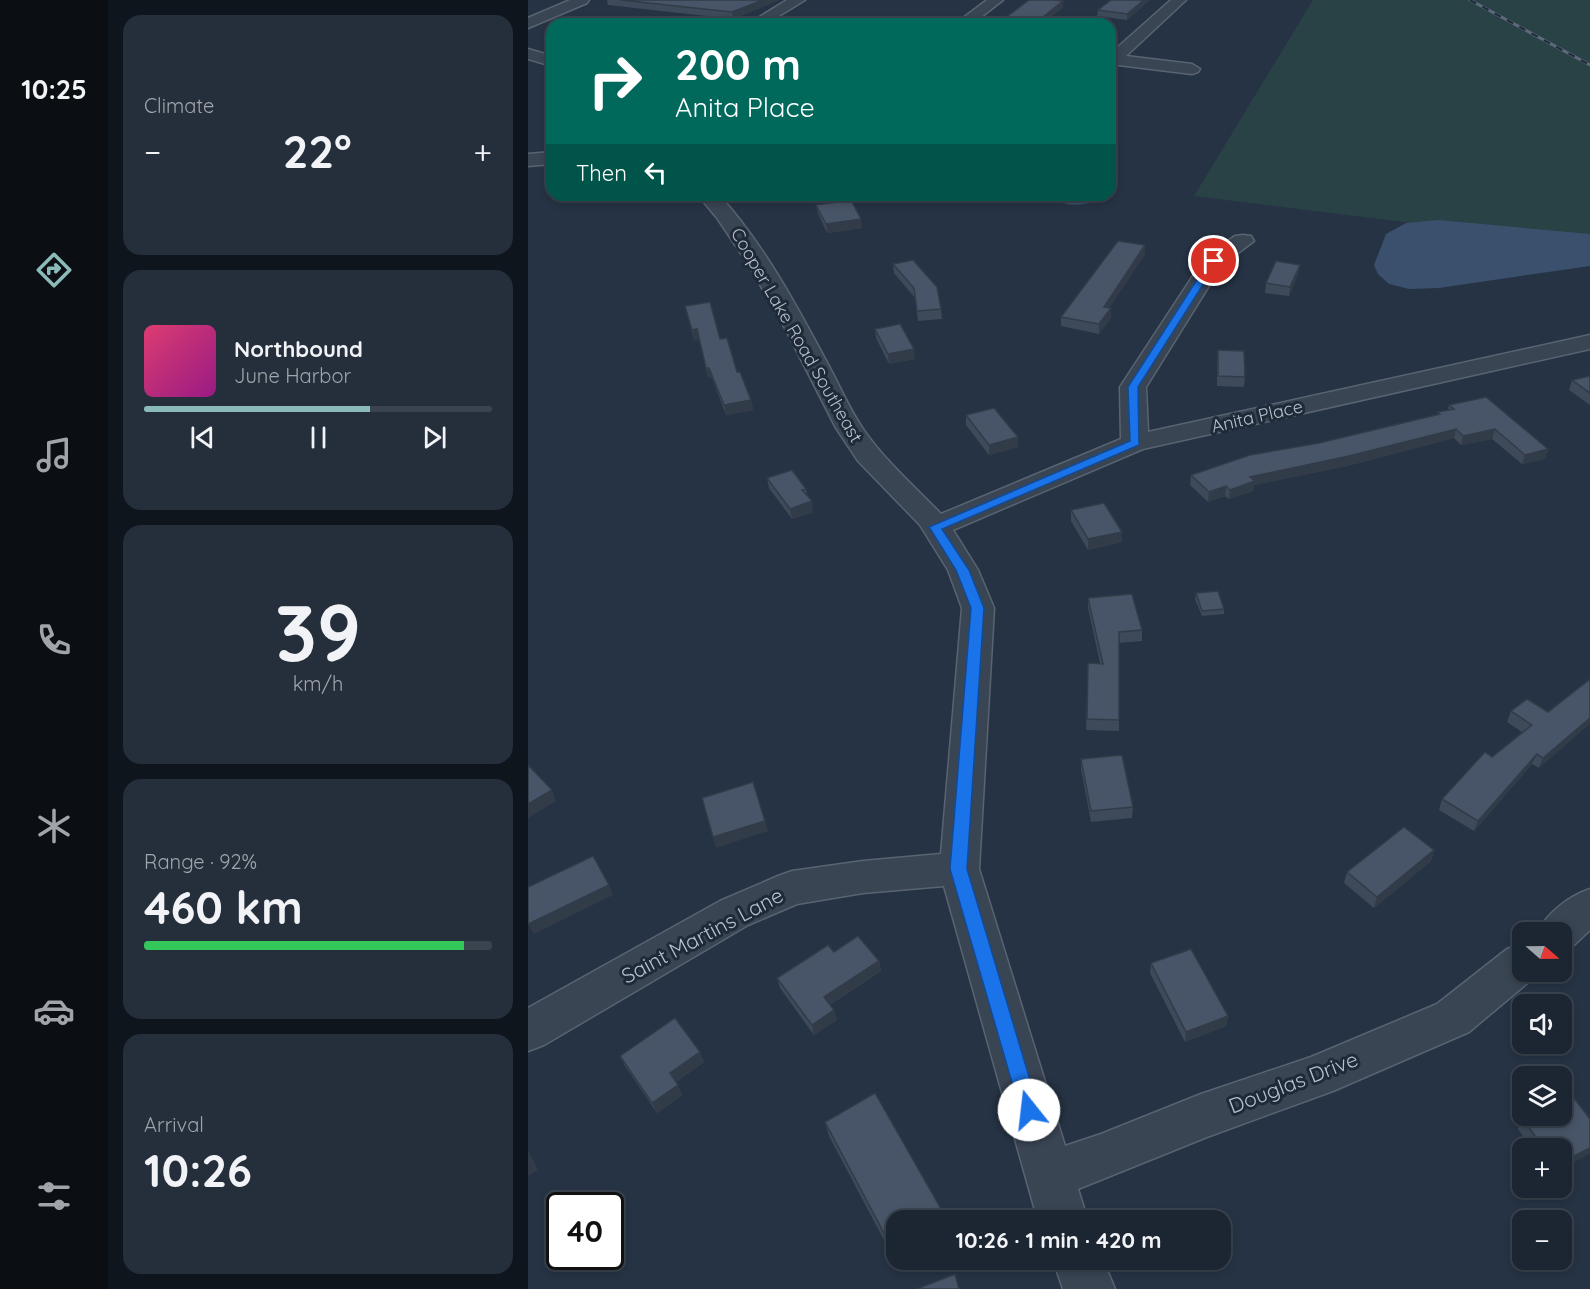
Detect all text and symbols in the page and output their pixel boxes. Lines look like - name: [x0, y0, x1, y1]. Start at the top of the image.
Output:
- text: 200 m: [675, 38, 801, 91]
- icon: right: [576, 42, 654, 120]
- text: 10:25: [21, 72, 87, 106]
- text: Anita Place: [675, 90, 815, 124]
- text: Climate: [144, 93, 214, 118]
- text: 22°: [283, 123, 352, 179]
- text: −: [144, 131, 161, 172]
- text: +: [473, 131, 492, 172]
- icon: left: [639, 156, 672, 189]
- text: Then: [576, 159, 627, 187]
- street label: Cooper Lake Road Southeast: [726, 224, 868, 446]
- pin: [1188, 235, 1239, 286]
- icon: arrive: [1197, 244, 1230, 277]
- icon: directions: [33, 249, 75, 291]
- text: Northbound: [234, 335, 363, 363]
- text: June Harbor: [234, 363, 351, 388]
- street label: Anita Place: [1209, 394, 1305, 438]
- icon: previous: [186, 421, 219, 454]
- icon: pause: [302, 421, 335, 454]
- icon: next: [418, 421, 451, 454]
- icon: music: [33, 434, 75, 476]
- text: 39: [275, 583, 361, 681]
- icon: phone: [33, 619, 75, 661]
- text: km/h: [293, 671, 343, 696]
- icon: climate: [33, 805, 75, 847]
- text: Range · 92%: [144, 849, 257, 874]
- text: 460 km: [144, 879, 303, 935]
- street label: Saint Martins Lane: [617, 881, 787, 989]
- north arrow: [1512, 922, 1572, 982]
- map controls: [1512, 922, 1572, 1270]
- icon: car: [33, 990, 75, 1032]
- button: sound: [1512, 994, 1572, 1054]
- street label: Douglas Drive: [1225, 1045, 1361, 1119]
- button: layers: [1512, 1066, 1572, 1126]
- position arrow: [997, 1078, 1061, 1142]
- text: Arrival: [144, 1112, 204, 1137]
- button: +: [1512, 1138, 1572, 1198]
- text: 10:26: [144, 1142, 252, 1198]
- icon: filters: [33, 1175, 75, 1217]
- speed limit sign: 40: [546, 1192, 624, 1270]
- button: −: [1512, 1210, 1572, 1270]
- text: 10:26 · 1 min · 420 m: [956, 1226, 1161, 1254]

